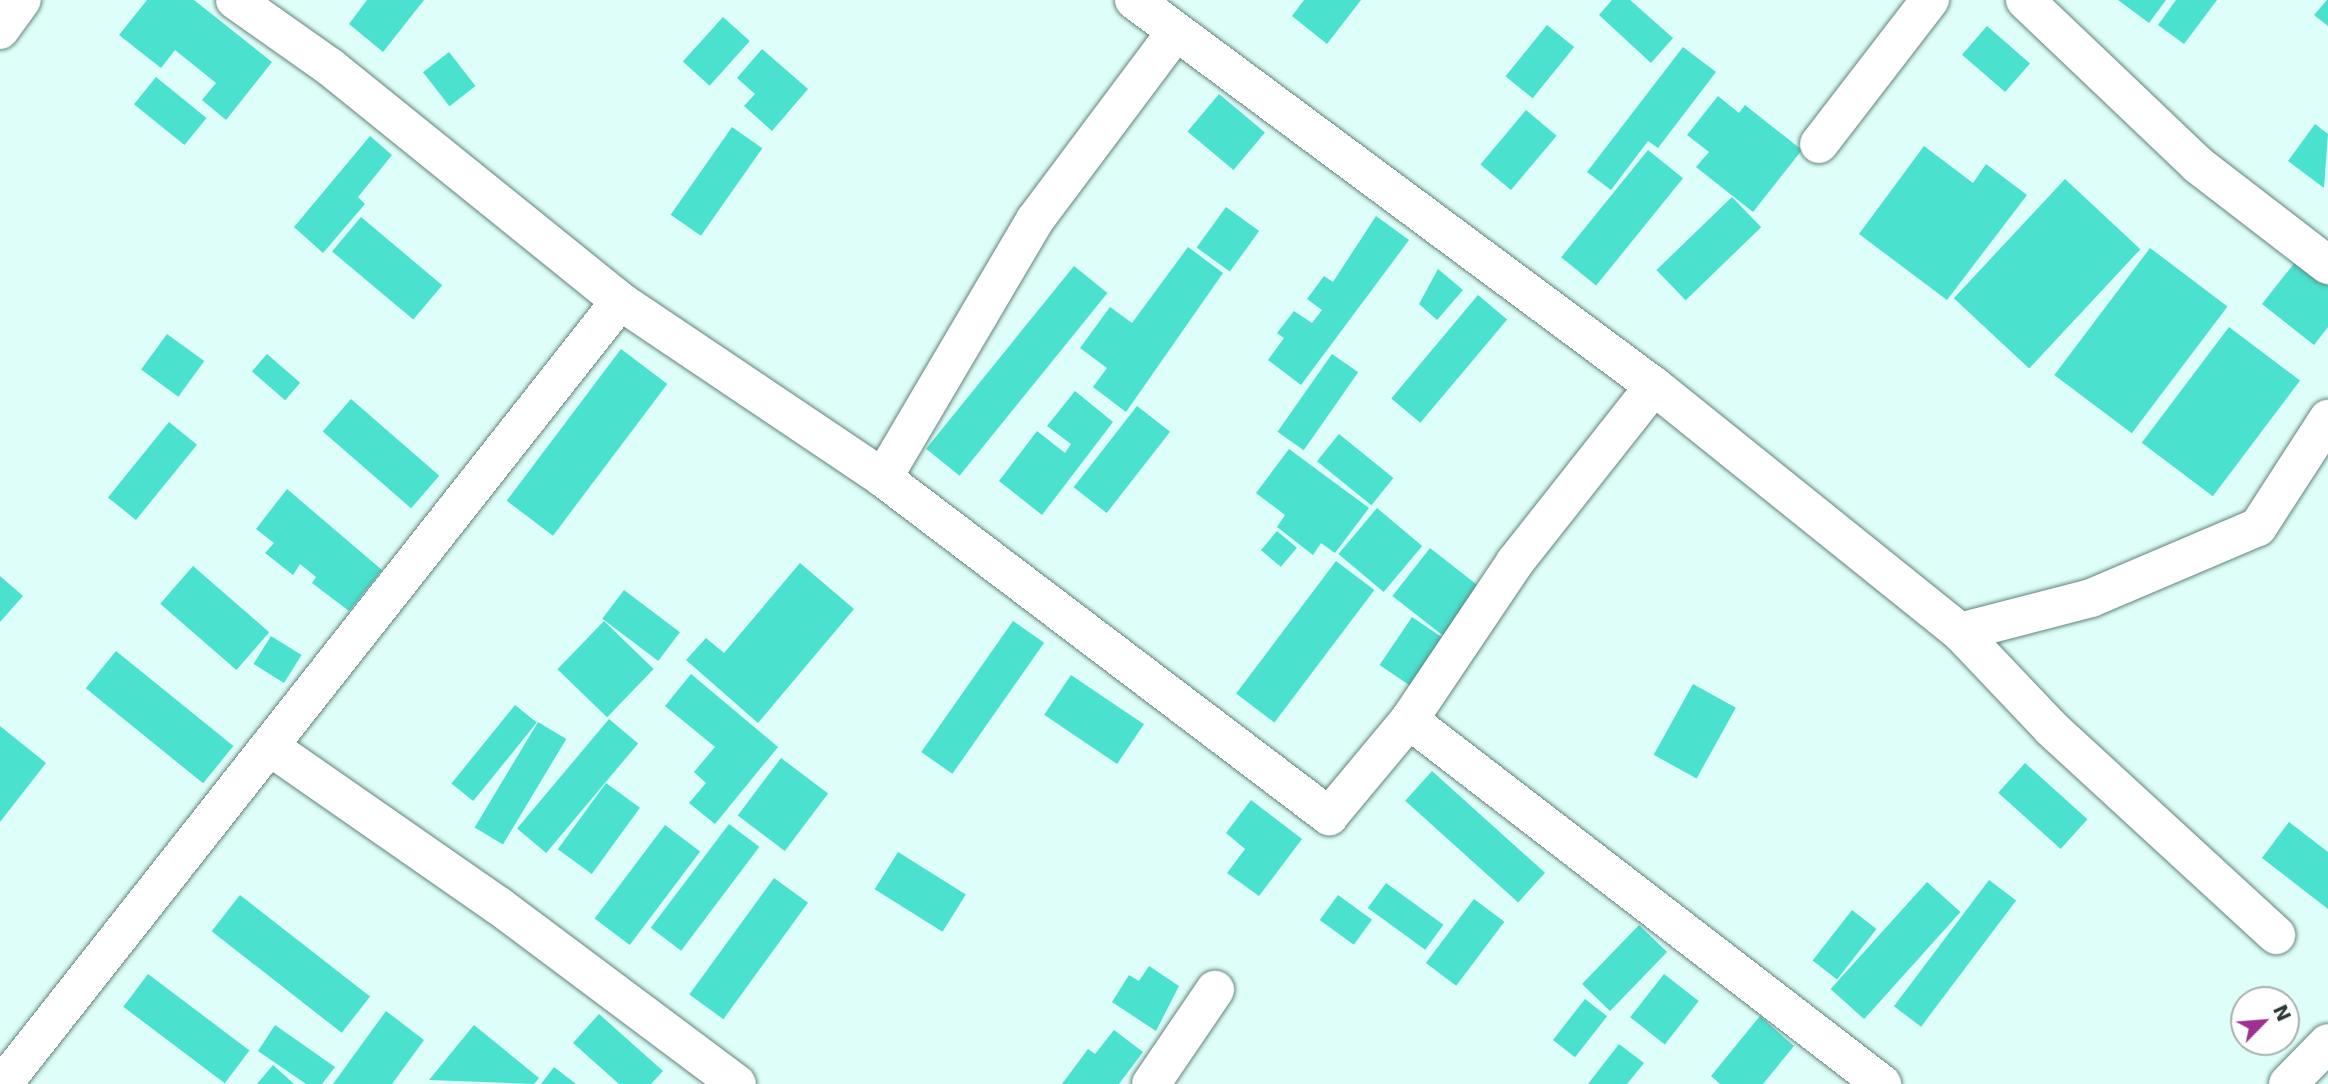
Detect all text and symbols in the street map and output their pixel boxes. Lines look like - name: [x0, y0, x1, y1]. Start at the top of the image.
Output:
- north arrow: [2230, 986, 2300, 1056]
- text: N: [2269, 1001, 2296, 1025]

